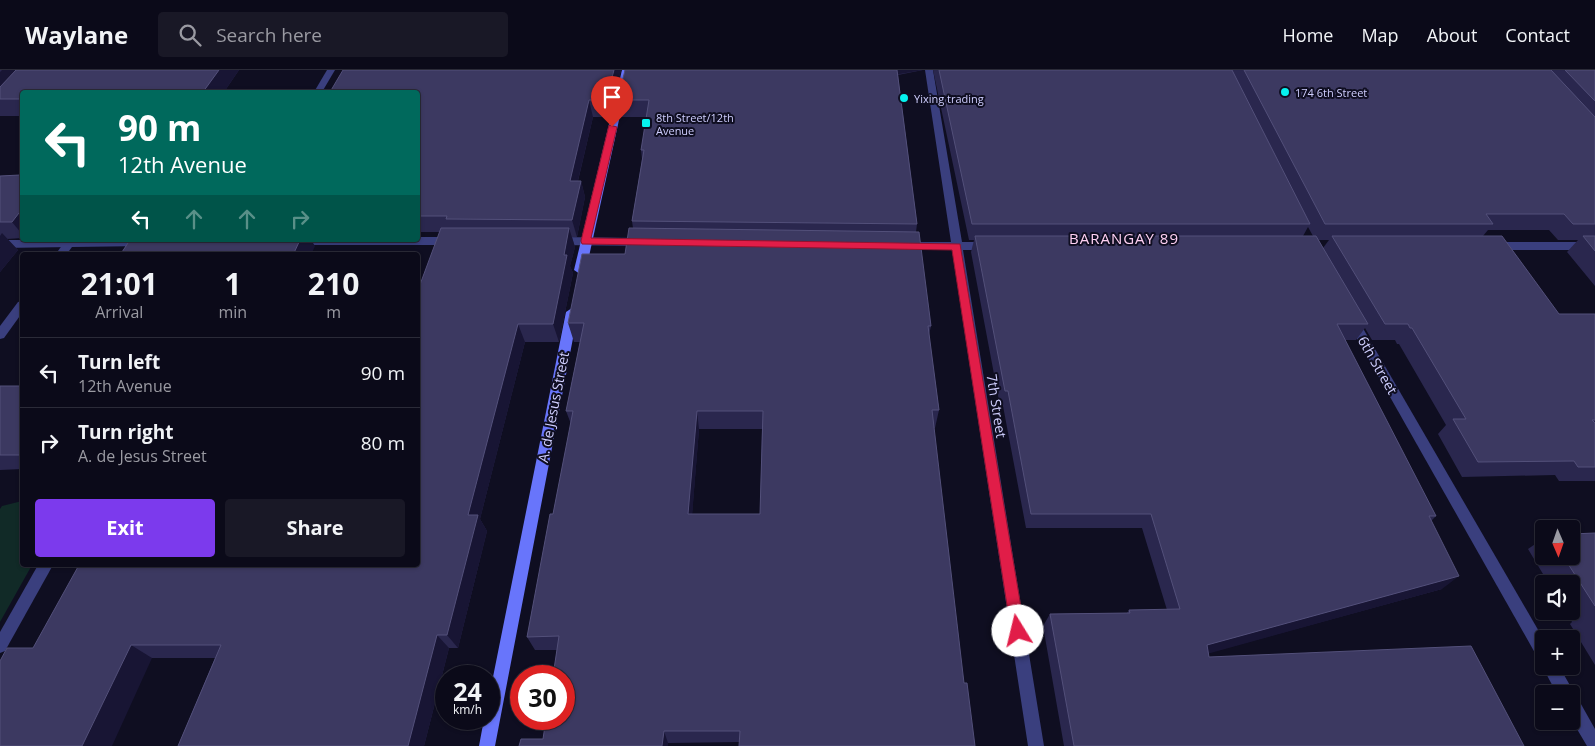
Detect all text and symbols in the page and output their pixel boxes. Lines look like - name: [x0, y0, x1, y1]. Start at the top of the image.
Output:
- search box: [158, 12, 508, 57]
- text: Waylane: [25, 18, 128, 51]
- icon: search: [176, 21, 204, 49]
- text: Search here: [216, 22, 322, 48]
- text: Home: [1283, 23, 1333, 47]
- text: Map: [1361, 23, 1399, 47]
- text: About: [1427, 23, 1477, 47]
- text: Contact: [1505, 23, 1570, 47]
- pin: [591, 76, 633, 127]
- icon: arrive: [598, 83, 626, 111]
- place label: 174 6th Street: [1295, 85, 1367, 100]
- marker: 174 6th Street: [1279, 86, 1291, 98]
- place label: Yixing trading: [914, 91, 984, 106]
- marker: Yixing trading: [898, 92, 910, 104]
- text: 90 m: [118, 104, 201, 151]
- icon: left: [35, 110, 100, 175]
- place label: 8th Street/12th Avenue: [656, 110, 734, 138]
- marker: 8th Street/12th Avenue: [640, 117, 652, 129]
- text: 12th Avenue: [118, 149, 247, 179]
- icon: left: [127, 205, 155, 233]
- icon: ahead: [180, 205, 208, 233]
- icon: ahead: [233, 205, 261, 233]
- icon: right: [286, 205, 314, 233]
- district label: BARANGAY 89: [1069, 228, 1179, 248]
- text: 21:01: [81, 263, 158, 304]
- text: 1: [224, 263, 241, 304]
- text: 210: [308, 263, 359, 304]
- text: Arrival: [95, 301, 143, 323]
- text: min: [219, 301, 247, 323]
- text: m: [326, 301, 341, 323]
- street label: 6th Street: [1354, 332, 1402, 398]
- text: Turn left: [78, 349, 160, 375]
- street label: A. de Jesus Street: [533, 350, 573, 464]
- icon: left: [35, 359, 63, 387]
- text: 90 m: [361, 360, 405, 386]
- street label: 7th Street: [983, 373, 1011, 439]
- text: 12th Avenue: [78, 375, 172, 397]
- text: Turn right: [78, 419, 173, 445]
- icon: right: [35, 429, 63, 457]
- text: 80 m: [361, 430, 405, 456]
- text: A. de Jesus Street: [78, 445, 207, 467]
- button: Exit: [35, 499, 215, 557]
- button: Share: [225, 499, 405, 557]
- north arrow: [1535, 520, 1580, 565]
- map controls: [1535, 520, 1580, 730]
- button: sound: [1535, 575, 1580, 620]
- position arrow: [991, 604, 1043, 656]
- button: +: [1535, 630, 1580, 675]
- speed limit sign: 30: [510, 665, 575, 730]
- text: 24: [453, 674, 482, 708]
- button: −: [1535, 685, 1580, 730]
- text: km/h: [453, 701, 482, 718]

